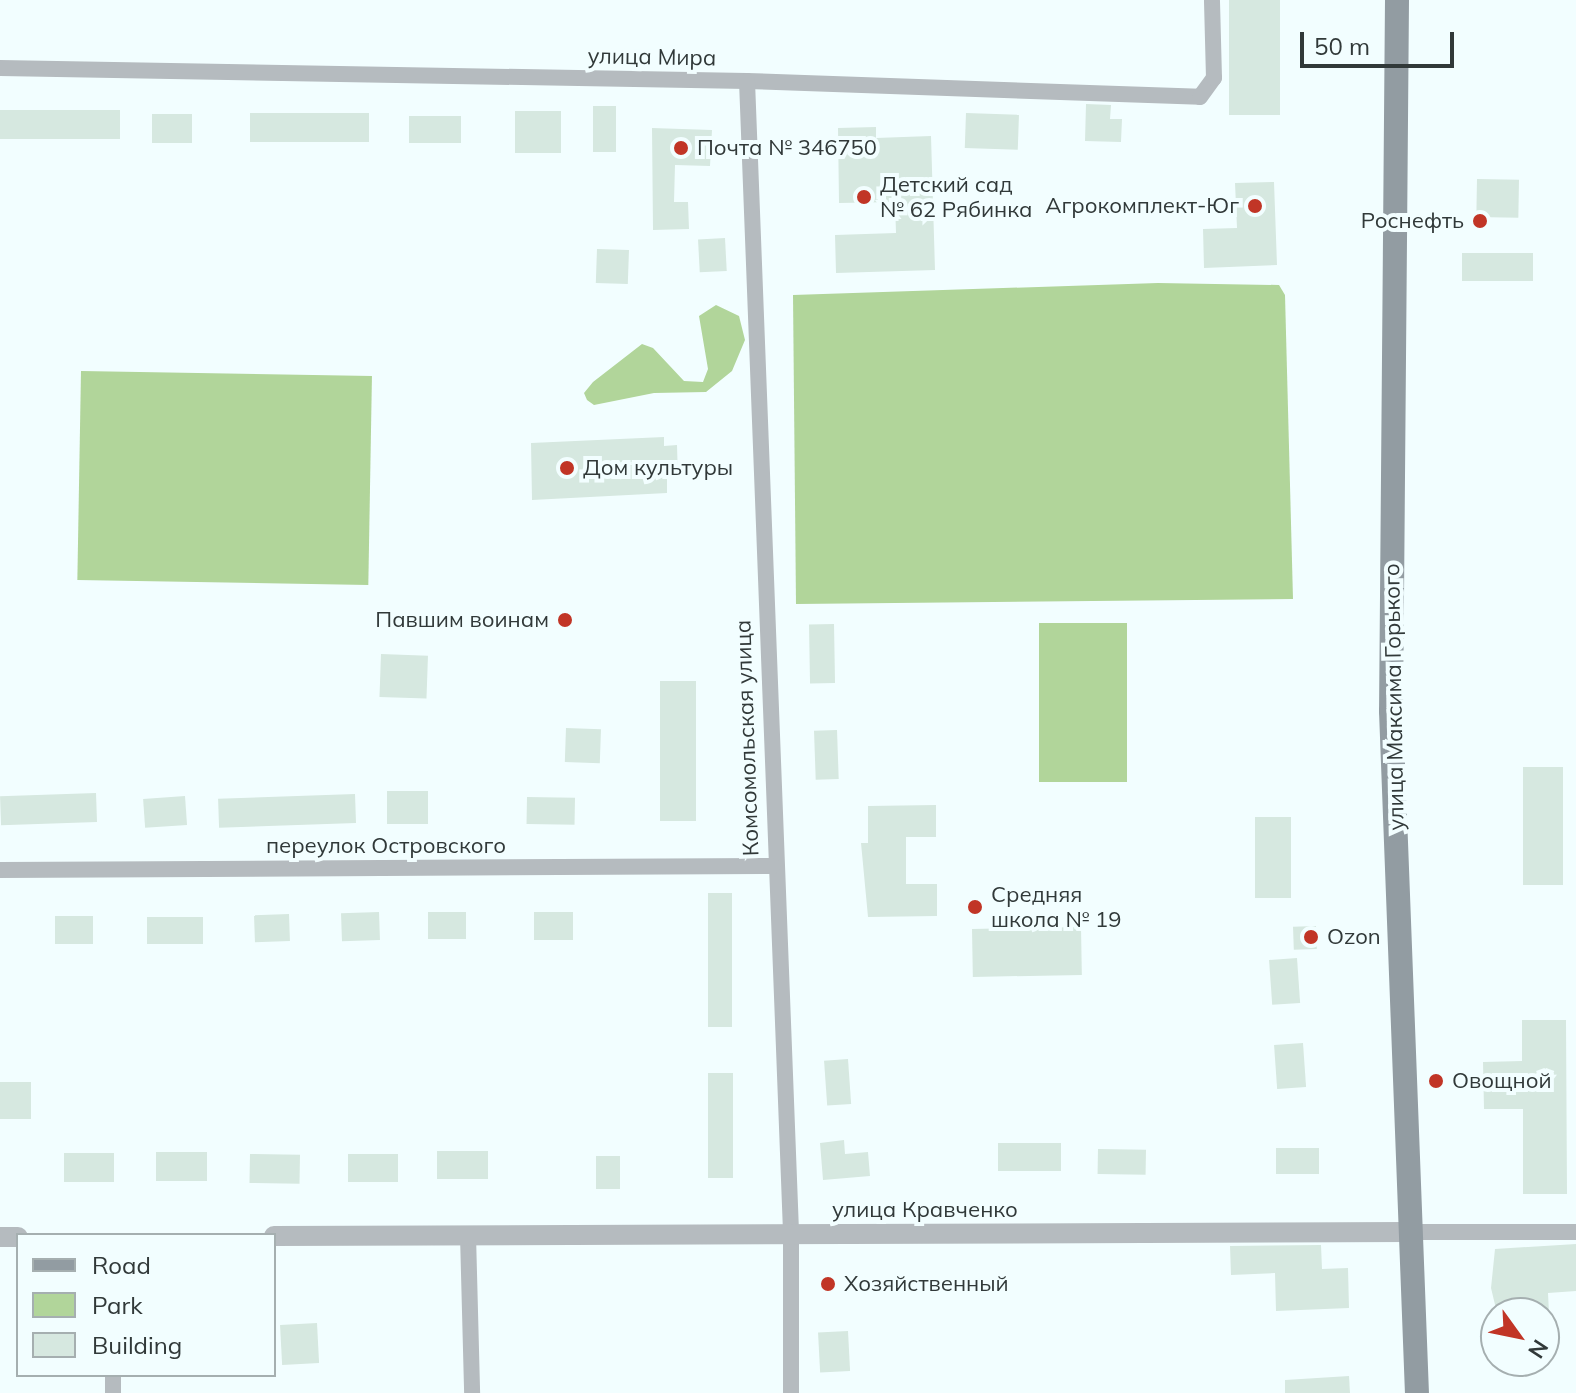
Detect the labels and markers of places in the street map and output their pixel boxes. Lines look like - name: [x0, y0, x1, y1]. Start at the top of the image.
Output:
- place label: Почта № 346750: [697, 135, 877, 161]
- marker: Почта № 346750: [672, 139, 690, 157]
- place label: Детский сад № 62 Рябинка: [880, 171, 1032, 222]
- marker: Детский сад № 62 Рябинка: [855, 188, 873, 206]
- place label: Агрокомплект-Юг: [1045, 193, 1239, 219]
- marker: Агрокомплект-Юг: [1246, 197, 1264, 215]
- place label: Роснефть: [1361, 208, 1464, 234]
- marker: Роснефть: [1471, 212, 1489, 230]
- place label: Дом культуры: [583, 455, 733, 481]
- marker: Дом культуры: [558, 459, 576, 477]
- place label: Павшим воинам: [375, 607, 549, 633]
- marker: Павшим воинам: [556, 611, 574, 629]
- place label: Средняя школа № 19: [991, 881, 1121, 932]
- marker: Средняя школа № 19: [966, 898, 984, 916]
- place label: Ozon: [1327, 924, 1381, 950]
- marker: Ozon: [1302, 928, 1320, 946]
- place label: Овощной: [1452, 1068, 1552, 1094]
- marker: Овощной: [1427, 1072, 1445, 1090]
- place label: Хозяйственный: [844, 1271, 1009, 1297]
- marker: Хозяйственный: [819, 1275, 837, 1293]

